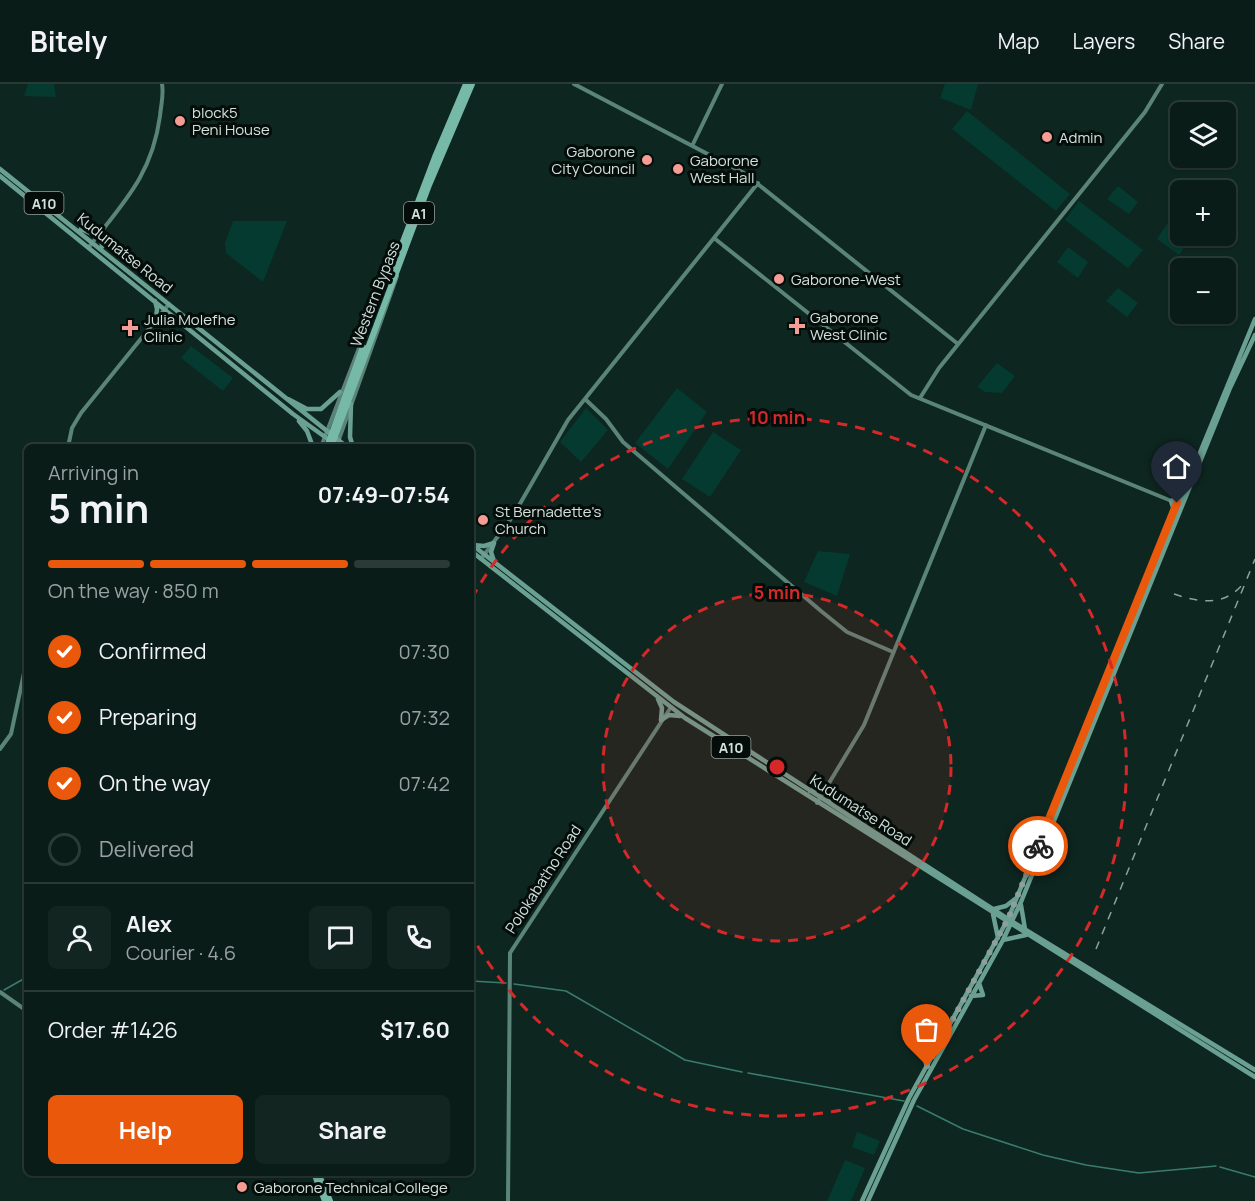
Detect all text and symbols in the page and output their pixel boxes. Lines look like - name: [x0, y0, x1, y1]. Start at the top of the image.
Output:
- text: Bitely: [30, 22, 107, 60]
- text: Map: [998, 27, 1039, 55]
- text: Layers: [1072, 27, 1135, 55]
- text: Share: [1168, 27, 1225, 55]
- place label: block5 Peni House: [192, 102, 270, 140]
- map controls: [1170, 102, 1236, 324]
- button: layers: [1170, 102, 1236, 168]
- marker: block5 Peni House: [173, 114, 187, 128]
- place label: Admin: [1059, 127, 1103, 148]
- marker: Admin: [1040, 130, 1054, 144]
- place label: Gaborone City Council: [552, 141, 635, 179]
- place label: Gaborone West Hall: [690, 150, 759, 188]
- marker: Gaborone City Council: [640, 153, 654, 167]
- marker: Gaborone West Hall: [671, 162, 685, 176]
- button: +: [1170, 180, 1236, 246]
- road number: A10: [24, 192, 63, 214]
- road number: A1: [404, 202, 434, 224]
- street label: Kudumatse Road: [73, 208, 177, 298]
- street label: Western Bypass: [345, 238, 405, 350]
- button: −: [1170, 258, 1236, 324]
- place label: Gaborone-West: [791, 269, 901, 290]
- marker: Gaborone-West: [772, 272, 786, 286]
- place label: Gaborone West Clinic: [810, 307, 887, 345]
- place label: Julia Molefhe Clinic: [144, 309, 236, 347]
- marker: Gaborone West Clinic: [788, 317, 806, 335]
- marker: Julia Molefhe Clinic: [121, 319, 139, 337]
- text: 10 min: [749, 405, 805, 429]
- pin: [1151, 441, 1202, 503]
- icon: home: [1160, 450, 1193, 483]
- text: Arriving in: [48, 459, 139, 486]
- text: 07:49–07:54: [318, 480, 450, 510]
- text: 5 min: [48, 481, 149, 535]
- place label: St Bernadette's Church: [495, 501, 601, 539]
- marker: St Bernadette's Church: [476, 513, 490, 527]
- text: On the way · 850 m: [48, 577, 219, 604]
- text: 5 min: [754, 580, 800, 604]
- icon: check: [48, 635, 81, 668]
- text: Confirmed: [99, 636, 207, 666]
- text: 07:30: [399, 638, 450, 665]
- icon: check: [48, 701, 81, 734]
- text: Preparing: [99, 702, 197, 732]
- text: 07:32: [399, 704, 450, 731]
- road number: A10: [712, 736, 750, 758]
- centre of rings: [767, 757, 787, 777]
- icon: check: [48, 767, 81, 800]
- text: On the way: [99, 768, 211, 798]
- street label: Kudumatse Road: [806, 769, 916, 851]
- text: 07:42: [399, 770, 450, 797]
- courier: [1008, 816, 1068, 876]
- street label: Polokabatho Road: [500, 821, 586, 937]
- icon: bike: [1022, 830, 1055, 863]
- text: Delivered: [99, 834, 194, 864]
- button: person: [48, 906, 111, 969]
- button: chat: [309, 906, 372, 969]
- button: phone: [387, 906, 450, 969]
- text: Alex: [126, 909, 172, 939]
- text: Courier · 4.6: [126, 939, 236, 966]
- pin: [901, 1004, 952, 1066]
- icon: bag: [910, 1013, 943, 1046]
- text: Order #1426: [48, 1015, 178, 1045]
- text: $17.60: [380, 1015, 450, 1045]
- button: Help: [48, 1095, 243, 1164]
- button: Share: [255, 1095, 450, 1164]
- place label: Gaborone Technical College: [254, 1177, 448, 1198]
- marker: Gaborone Technical College: [235, 1180, 249, 1194]

